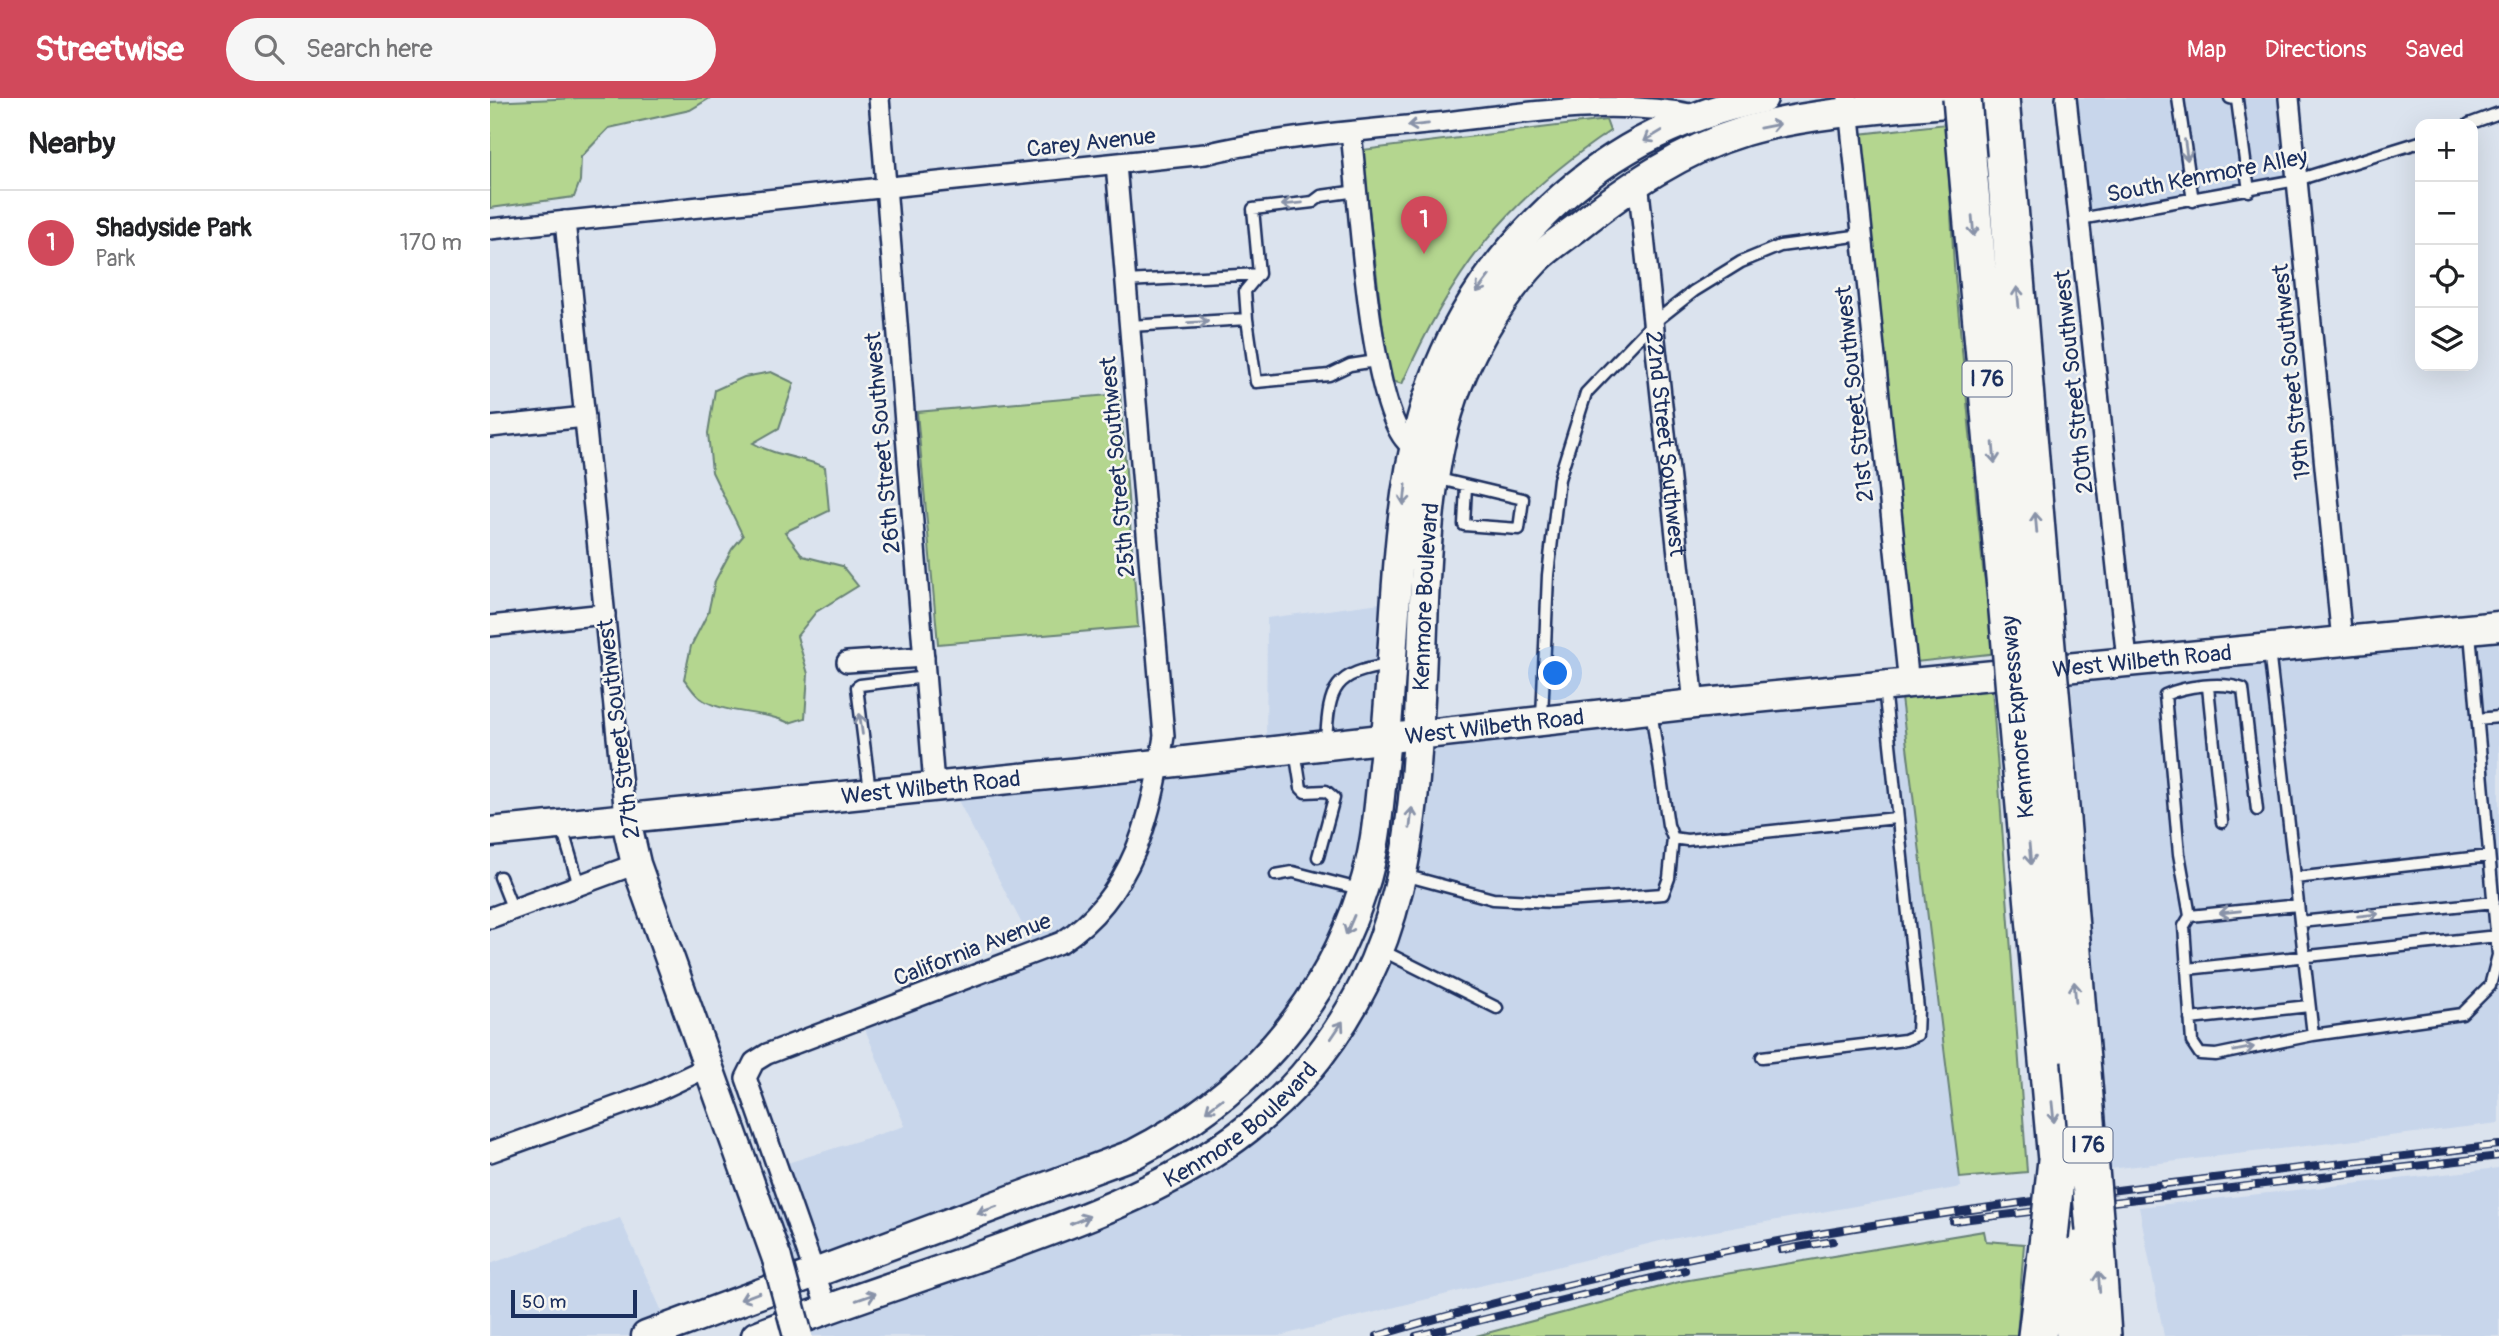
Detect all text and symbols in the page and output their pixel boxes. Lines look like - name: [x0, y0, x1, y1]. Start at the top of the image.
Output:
- search box: [226, 18, 716, 81]
- text: Streetwise: [35, 29, 184, 70]
- icon: search: [250, 30, 288, 68]
- text: Search here: [306, 33, 433, 65]
- text: Map: [2187, 35, 2227, 64]
- text: Directions: [2265, 35, 2366, 64]
- text: Saved: [2404, 35, 2464, 64]
- one-way arrow: [1407, 118, 1429, 131]
- one-way arrow: [1758, 118, 1781, 132]
- map controls: [2415, 119, 2478, 371]
- button: +: [2415, 119, 2478, 182]
- street label: Carey Avenue: [1025, 121, 1158, 164]
- text: Nearby: [28, 125, 115, 162]
- one-way arrow: [1643, 130, 1663, 144]
- one-way arrow: [2179, 138, 2192, 161]
- street label: South Kenmore Alley: [2104, 142, 2310, 209]
- button: −: [2415, 182, 2478, 245]
- pin: 1: [1401, 196, 1447, 254]
- one-way arrow: [1281, 198, 1304, 211]
- text: Shadyside Park: [95, 212, 251, 244]
- one-way arrow: [1967, 215, 1980, 237]
- text: 1: [47, 228, 56, 257]
- text: 170 m: [400, 228, 462, 257]
- text: Park: [95, 244, 135, 273]
- button: locate: [2415, 245, 2478, 308]
- street label: 19th Street Southwest: [2266, 262, 2317, 481]
- street label: 20th Street Southwest: [2047, 268, 2100, 495]
- one-way arrow: [1476, 274, 1490, 293]
- street label: 21st Street Southwest: [1829, 284, 1880, 504]
- one-way arrow: [2011, 286, 2024, 309]
- button: layers: [2415, 308, 2478, 371]
- one-way arrow: [1186, 315, 1209, 328]
- street label: 22nd Street Southwest: [1639, 329, 1692, 558]
- street label: 26th Street Southwest: [858, 330, 907, 555]
- street label: 25th Street Southwest: [1093, 355, 1142, 579]
- road number: I 76: [1962, 362, 2012, 396]
- one-way arrow: [1988, 441, 2001, 464]
- one-way arrow: [1398, 483, 1411, 506]
- street label: Kenmore Boulevard: [1406, 501, 1446, 692]
- one-way arrow: [2029, 513, 2042, 535]
- street label: Kenmore Expressway: [1994, 614, 2041, 820]
- street label: 27th Street Southwest: [591, 617, 646, 841]
- street label: West Wilbeth Road: [2051, 638, 2233, 684]
- your location: [1538, 656, 1572, 690]
- street label: West Wilbeth Road: [1403, 702, 1586, 751]
- one-way arrow: [855, 713, 868, 736]
- street label: West Wilbeth Road: [840, 764, 1022, 811]
- one-way arrow: [1405, 807, 1418, 830]
- one-way arrow: [2023, 842, 2036, 865]
- street label: California Avenue: [889, 906, 1056, 993]
- one-way arrow: [2219, 906, 2242, 919]
- one-way arrow: [2356, 908, 2379, 921]
- one-way arrow: [1342, 914, 1355, 935]
- one-way arrow: [2068, 981, 2081, 1004]
- one-way arrow: [1330, 1020, 1344, 1040]
- one-way arrow: [2232, 1042, 2255, 1056]
- street label: Kenmore Boulevard: [1159, 1056, 1324, 1194]
- one-way arrow: [1206, 1098, 1224, 1113]
- one-way arrow: [2046, 1100, 2059, 1122]
- road number: I 76: [2064, 1128, 2112, 1162]
- one-way arrow: [976, 1205, 998, 1217]
- one-way arrow: [1069, 1212, 1091, 1225]
- one-way arrow: [2092, 1271, 2105, 1294]
- scale bar: [511, 1287, 637, 1319]
- text: 50 m: [522, 1290, 566, 1314]
- one-way arrow: [855, 1290, 877, 1303]
- one-way arrow: [740, 1291, 761, 1304]

